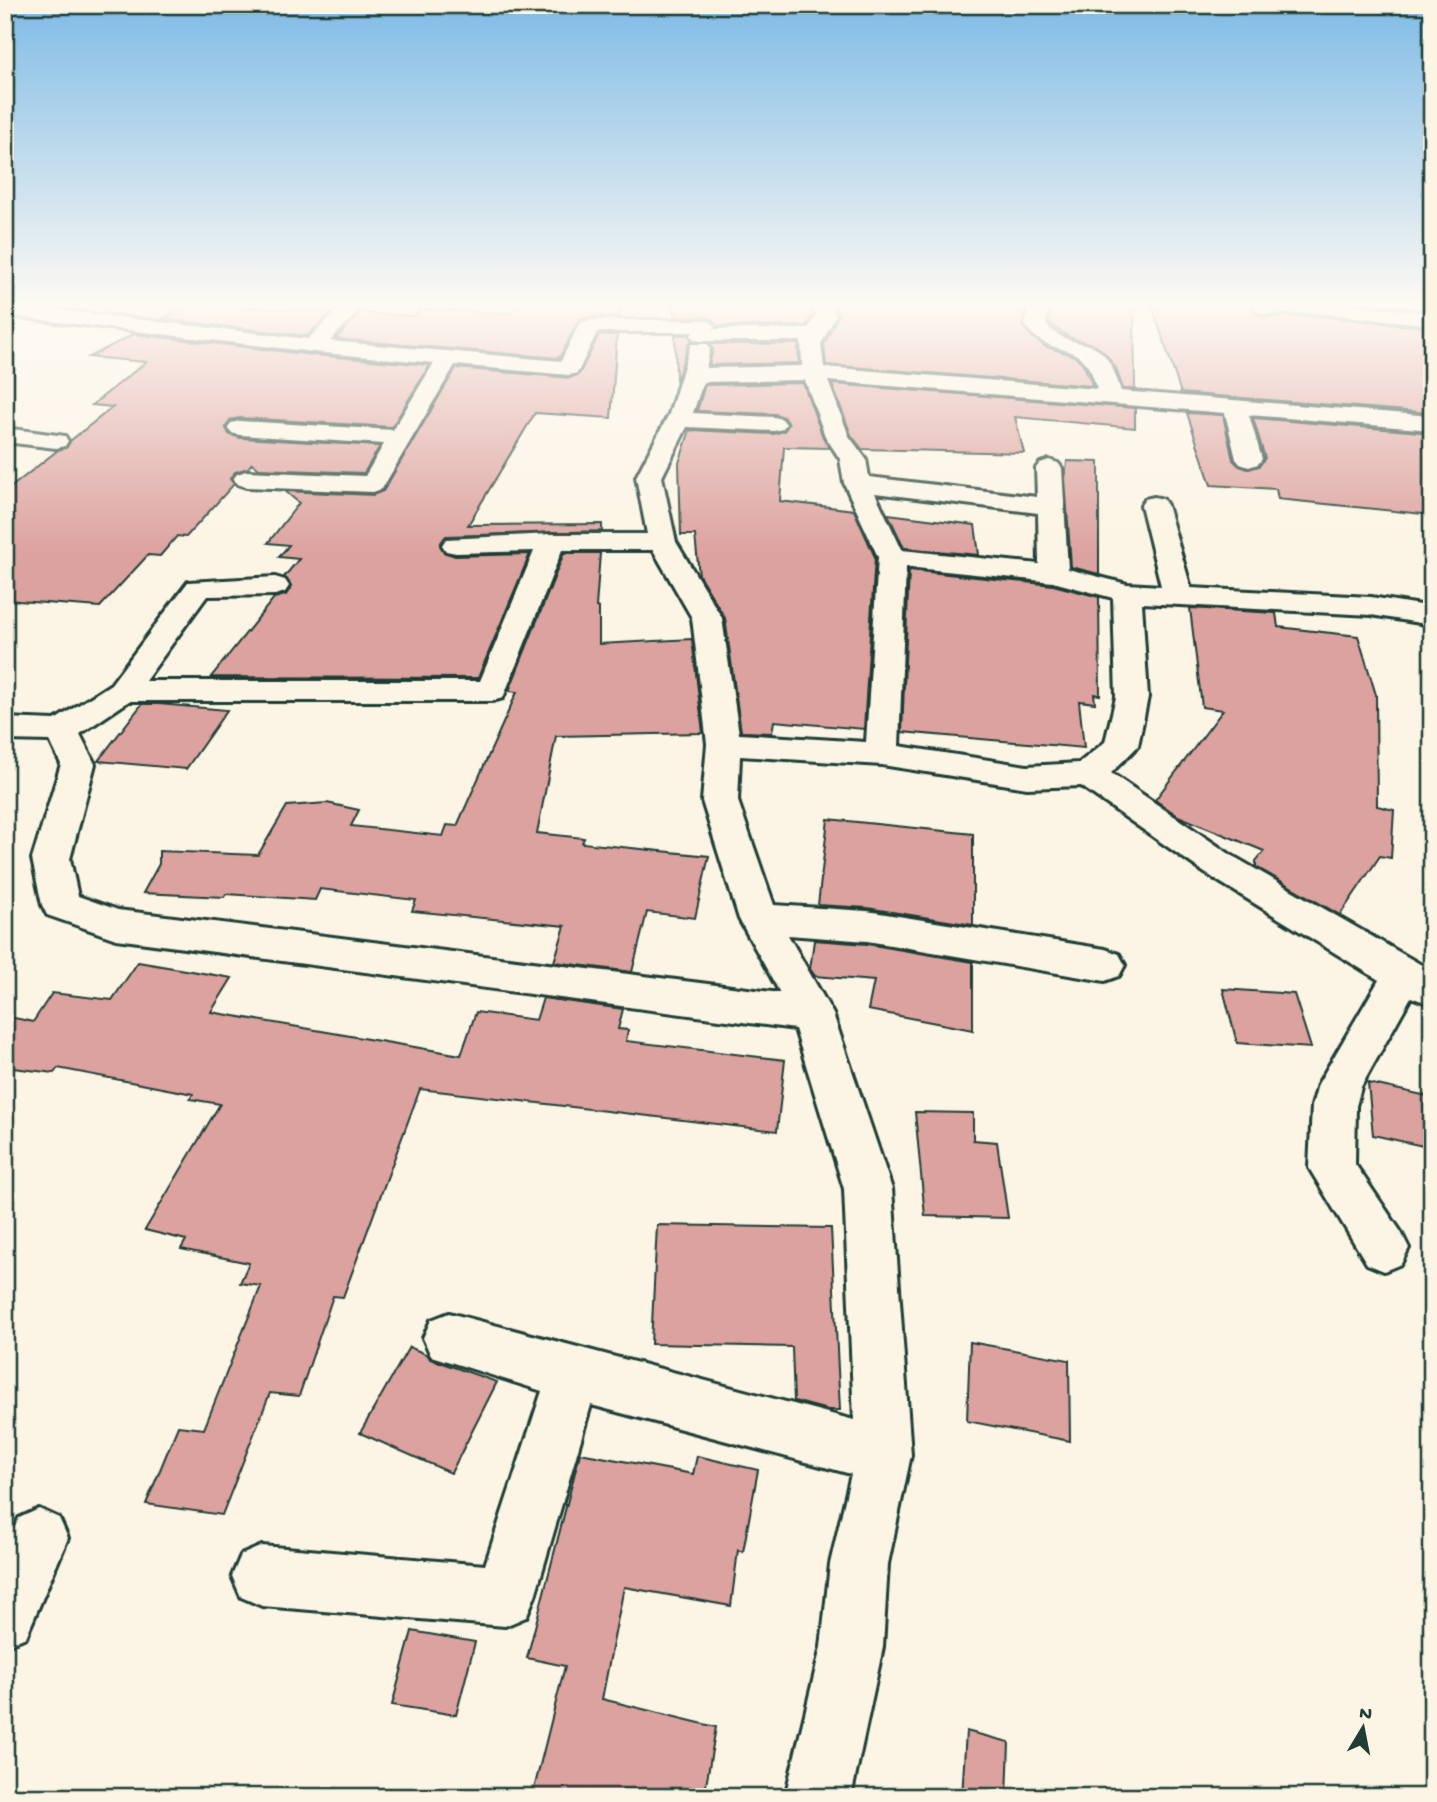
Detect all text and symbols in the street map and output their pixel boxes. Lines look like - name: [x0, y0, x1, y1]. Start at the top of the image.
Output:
- north arrow: [1328, 1694, 1398, 1764]
- text: N: [1357, 1702, 1373, 1727]

